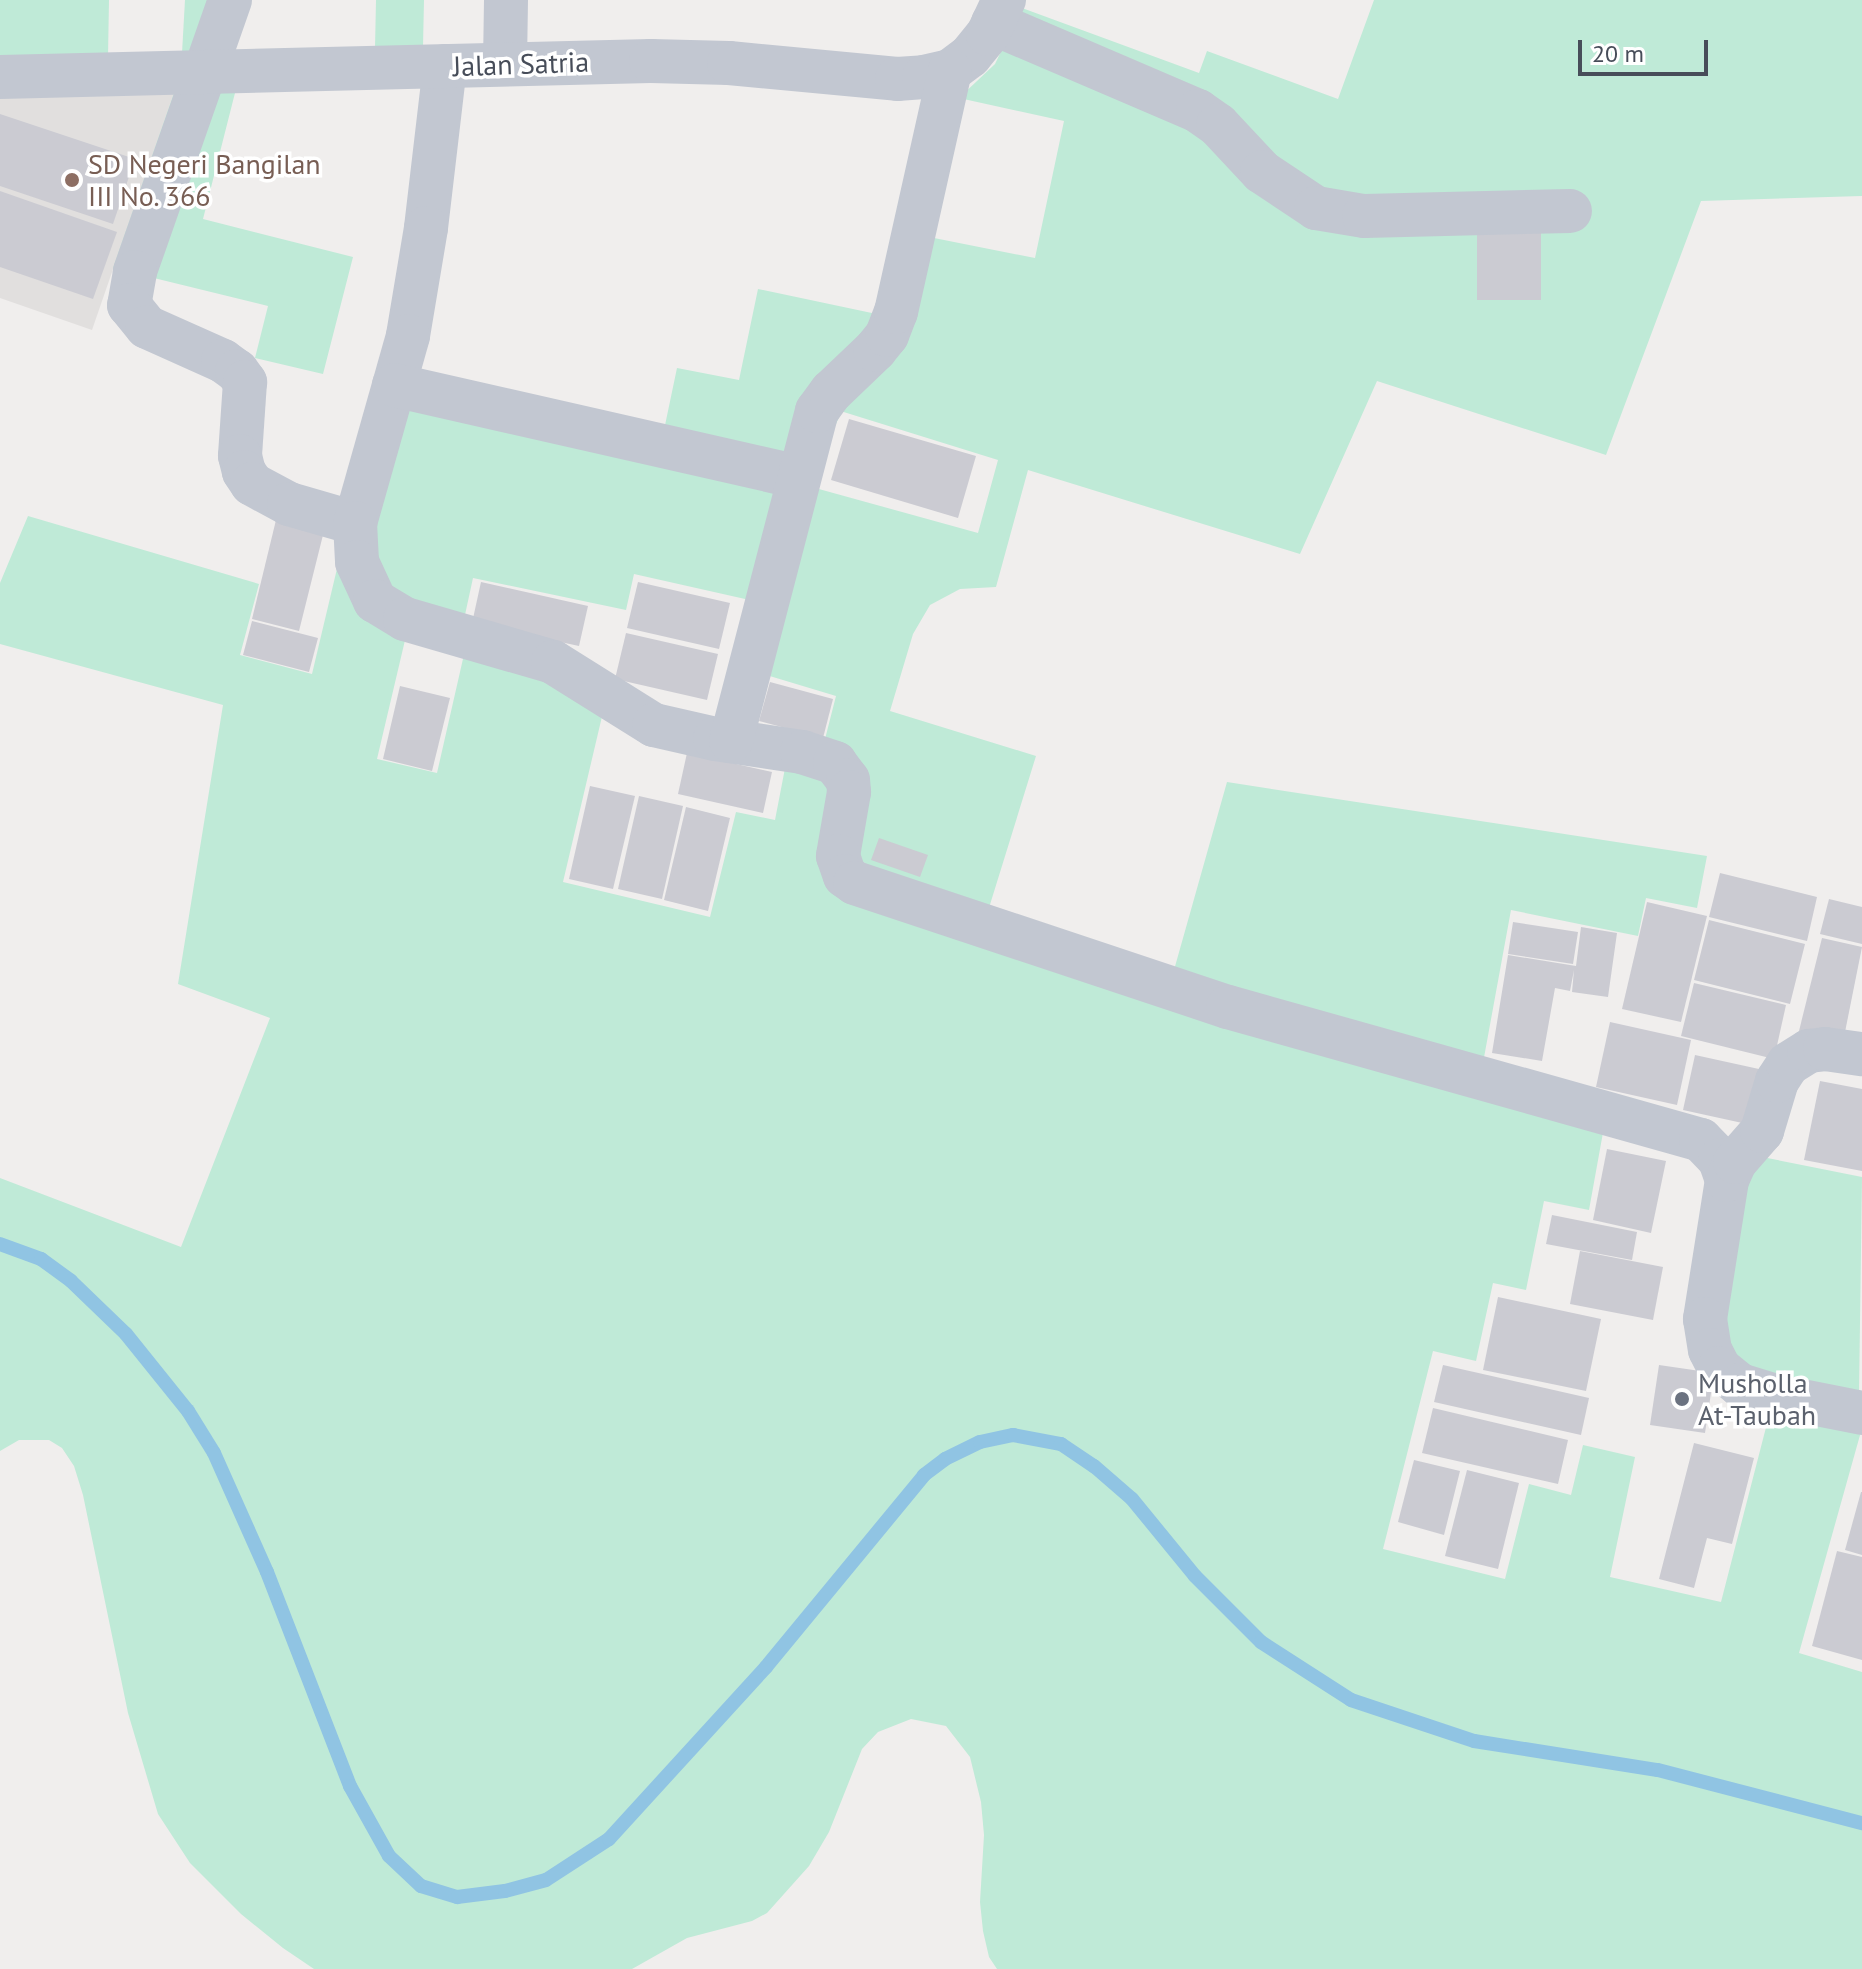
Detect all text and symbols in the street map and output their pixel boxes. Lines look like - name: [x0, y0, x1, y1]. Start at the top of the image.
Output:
- scale bar: [1582, 24, 1712, 74]
- text: 20 m: [1592, 38, 1644, 69]
- street label: Jalan Satria: [452, 45, 590, 83]
- place label: SD Negeri Bangilan III No. 366: [88, 147, 321, 213]
- marker: SD Negeri Bangilan III No. 366: [63, 171, 81, 189]
- place label: Musholla At-Taubah: [1698, 1366, 1816, 1432]
- marker: Musholla At-Taubah: [1673, 1390, 1691, 1408]

